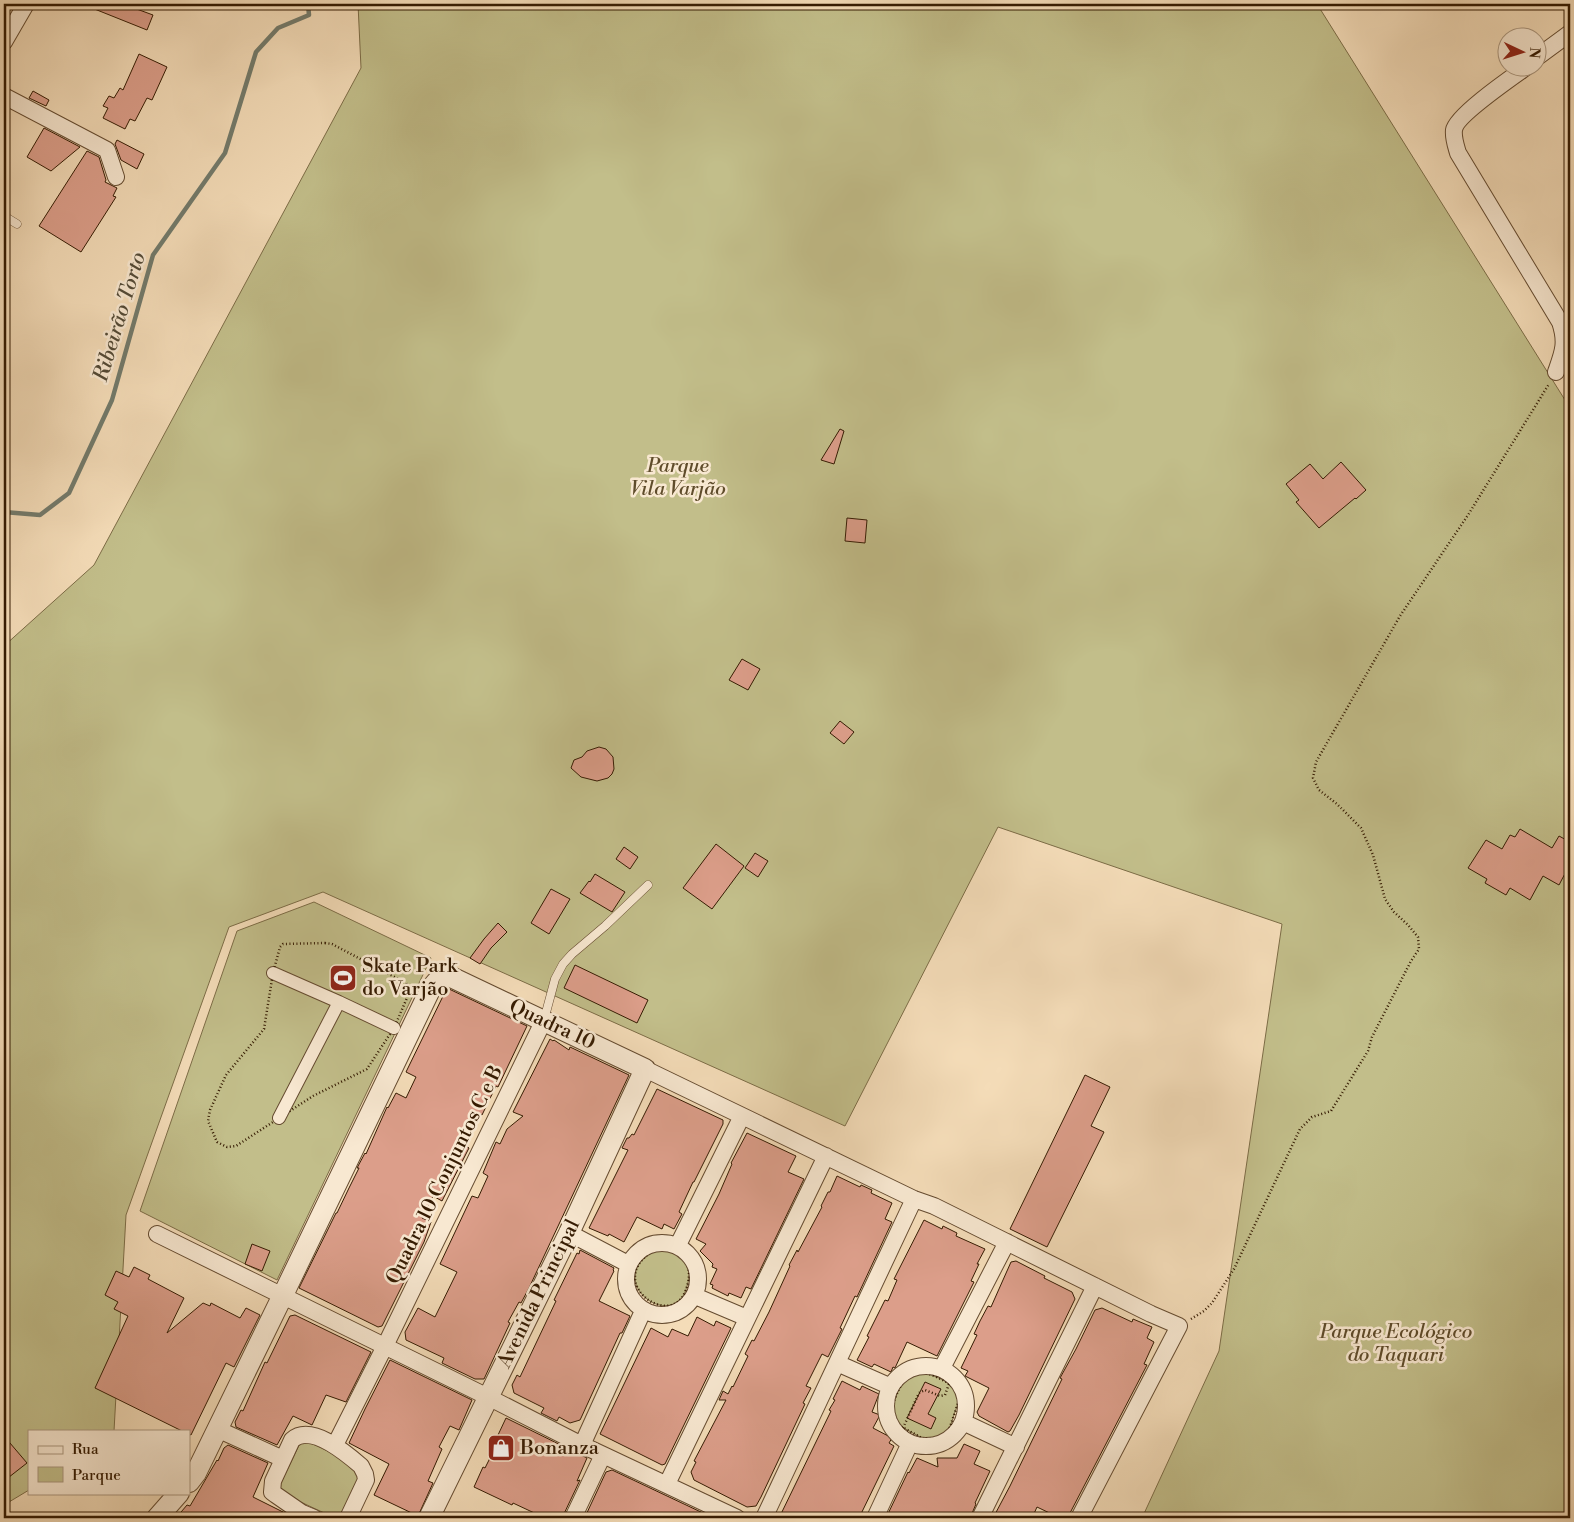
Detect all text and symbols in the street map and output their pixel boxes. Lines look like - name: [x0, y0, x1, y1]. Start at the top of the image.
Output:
- north arrow: [1496, 28, 1546, 78]
- text: N: [1525, 47, 1543, 59]
- water label: Ribeirão Torto: [88, 249, 152, 386]
- park label: Parque Vila Varjão: [630, 454, 726, 502]
- place label: Skate Park do Varjão: [362, 954, 459, 1002]
- sports icon: Skate Park do Varjão: [328, 963, 358, 993]
- street label: Quadra 10: [505, 994, 599, 1056]
- street label: Quadra 10 Conjuntos C e B: [381, 1061, 509, 1289]
- street label: Avenida Principal: [492, 1216, 586, 1373]
- park label: Parque Ecológico do Taquari: [1319, 1320, 1472, 1368]
- legend: [28, 1430, 190, 1494]
- shop icon: Bonanza: [486, 1433, 516, 1463]
- place label: Bonanza: [519, 1436, 600, 1461]
- text: Rua: [72, 1440, 99, 1459]
- text: Parque: [72, 1466, 121, 1485]

